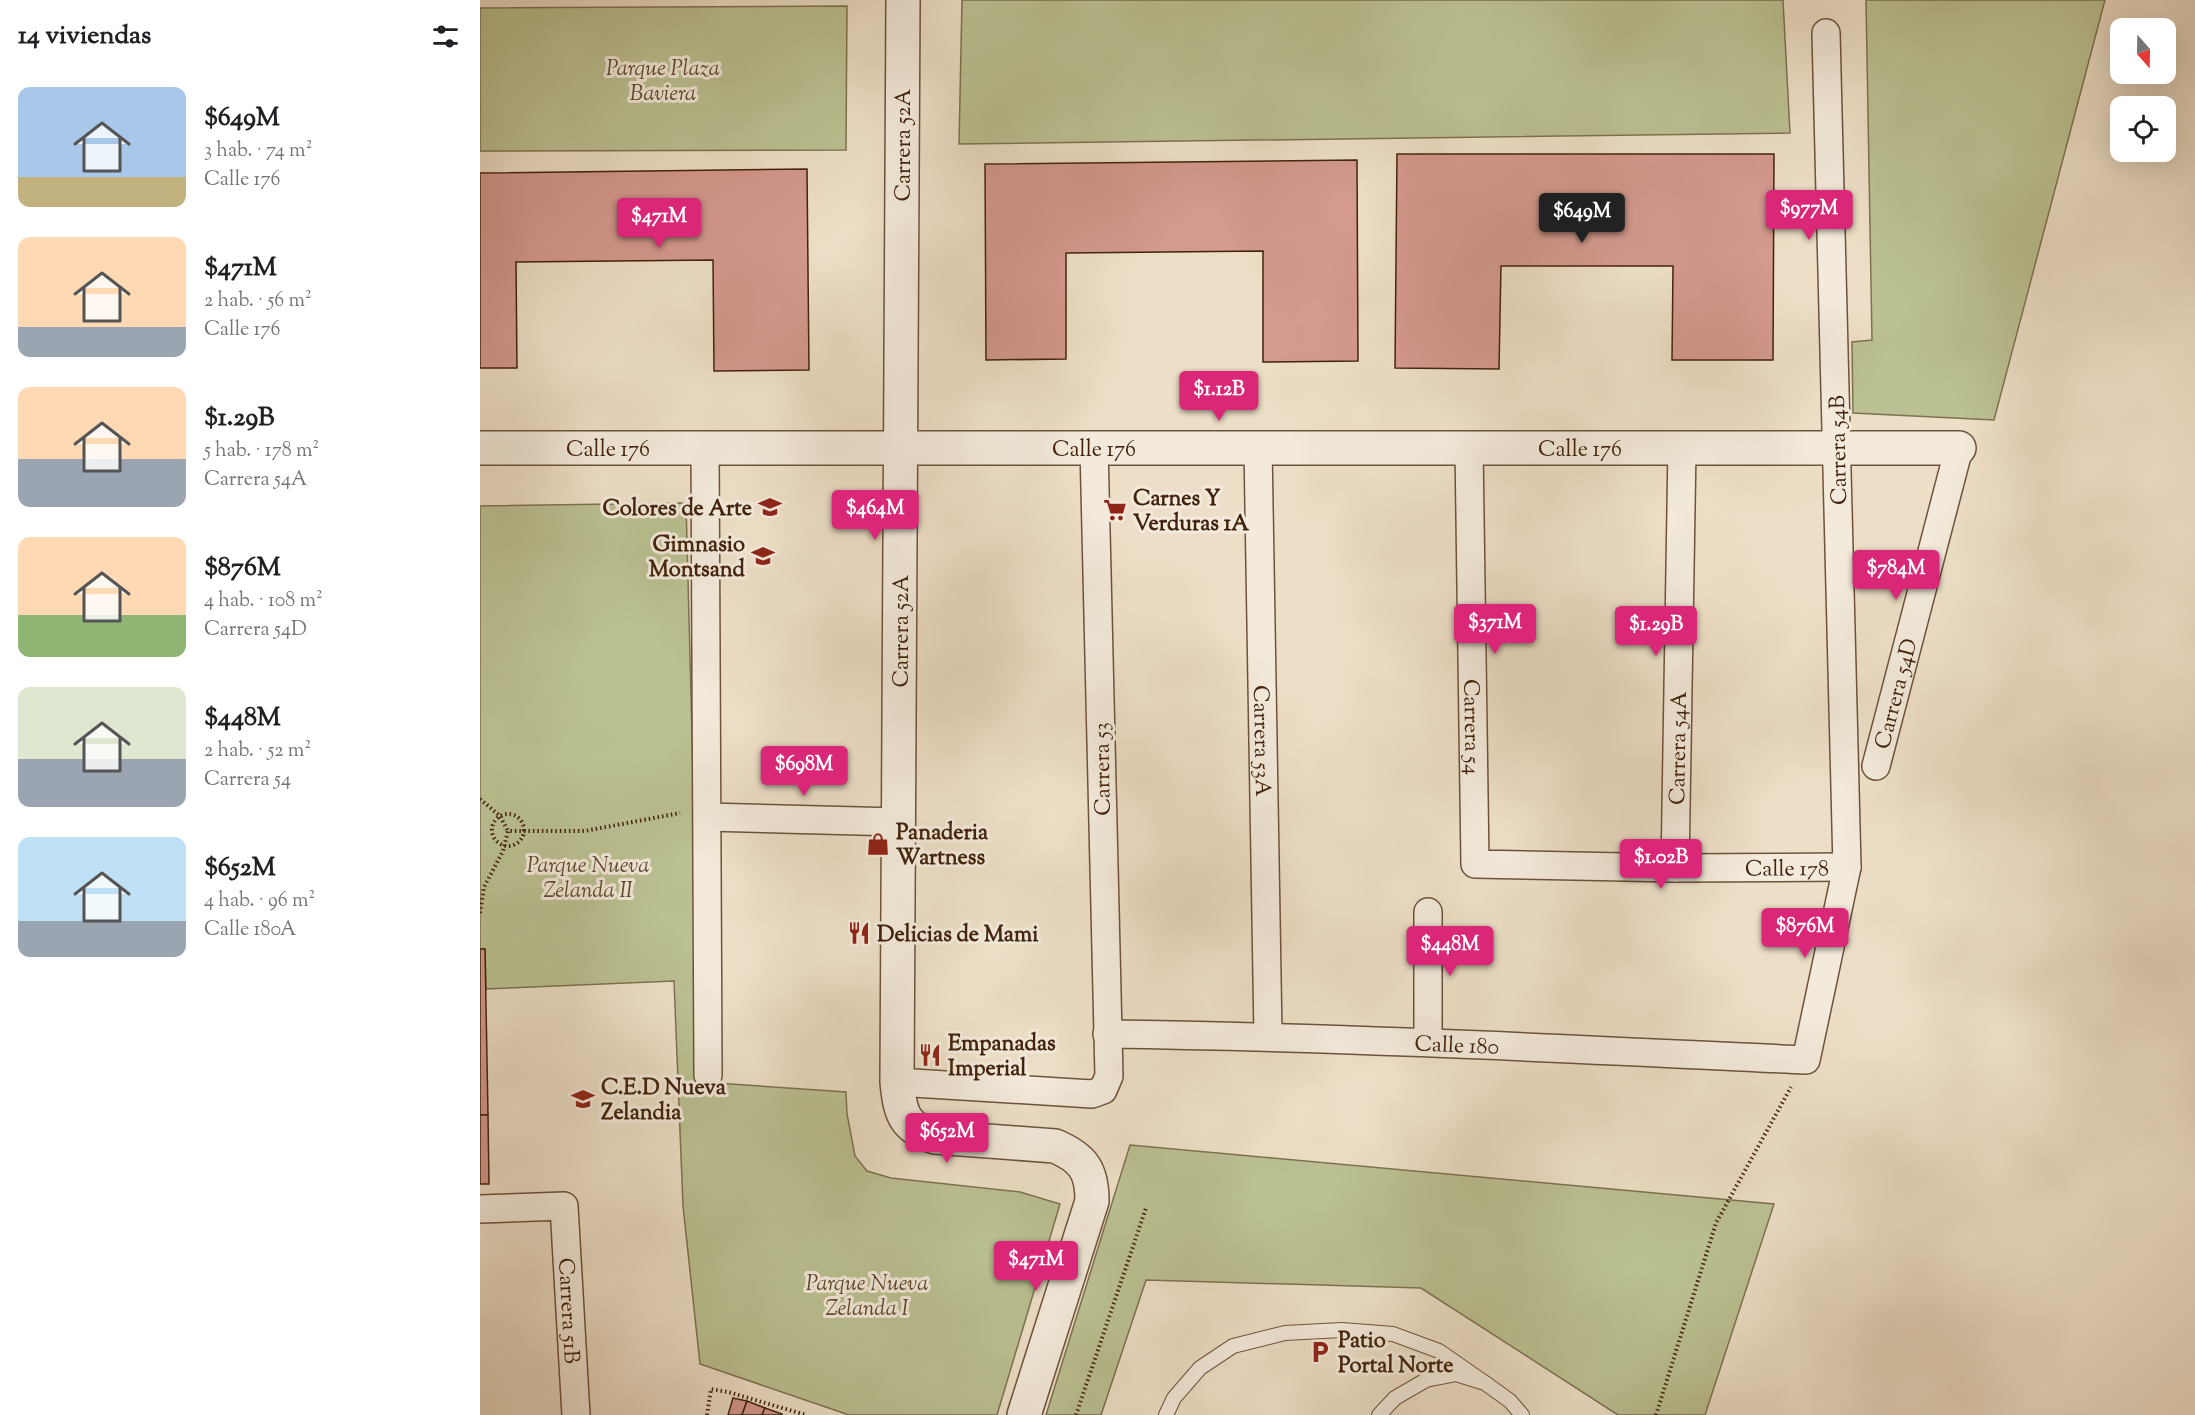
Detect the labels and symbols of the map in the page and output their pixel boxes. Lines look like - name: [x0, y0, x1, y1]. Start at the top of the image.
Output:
- north arrow: [2110, 18, 2176, 84]
- park label: Parque Plaza Baviera: [606, 54, 720, 111]
- street label: Carrera 52A: [889, 88, 921, 201]
- pin: $977M: [1767, 190, 1851, 241]
- pin: $649M: [1540, 193, 1624, 244]
- pin: $471M: [617, 198, 701, 249]
- pin: $1.12B: [1170, 371, 1268, 422]
- street label: Carrera 54B: [1823, 395, 1857, 505]
- street label: Calle 176: [566, 435, 650, 467]
- street label: Calle 176: [1052, 435, 1136, 467]
- street label: Calle 176: [1538, 435, 1622, 467]
- place label: Carnes Y Verduras 1A: [1133, 484, 1249, 541]
- pin: $464M: [833, 490, 917, 541]
- place label: Colores de Arte: [603, 494, 752, 526]
- school or university icon: Colores de Arte: [757, 494, 783, 520]
- supermarket icon: Carnes Y Verduras 1A: [1102, 497, 1128, 523]
- place label: Gimnasio Montsand: [649, 530, 746, 587]
- school or university icon: Gimnasio Montsand: [750, 543, 776, 569]
- pin: $784M: [1854, 550, 1938, 601]
- street label: Carrera 52A: [887, 574, 919, 687]
- pin: $371M: [1453, 604, 1537, 655]
- pin: $1.29B: [1607, 606, 1705, 657]
- street label: Carrera 54D: [1868, 635, 1928, 753]
- street label: Carrera 54: [1453, 679, 1487, 775]
- street label: Carrera 53A: [1243, 685, 1277, 797]
- street label: Carrera 54A: [1663, 691, 1697, 805]
- street label: Carrera 53: [1087, 722, 1121, 816]
- pin: $698M: [762, 746, 846, 797]
- place label: Panaderia Wartness: [896, 818, 989, 875]
- shop icon: Panaderia Wartness: [865, 831, 891, 857]
- pin: $1.02B: [1612, 839, 1710, 890]
- park label: Parque Nueva Zelanda II: [527, 851, 649, 908]
- street label: Calle 178: [1745, 854, 1829, 887]
- pin: $876M: [1763, 908, 1847, 959]
- restaurant icon: Delicias de Mami: [846, 920, 872, 946]
- place label: Delicias de Mami: [877, 920, 1039, 952]
- pin: $448M: [1408, 926, 1492, 977]
- place label: Empanadas Imperial: [948, 1029, 1056, 1086]
- street label: Calle 180: [1414, 1029, 1500, 1065]
- restaurant icon: Empanadas Imperial: [917, 1042, 943, 1068]
- place label: C.E.D Nueva Zelandia: [601, 1073, 727, 1130]
- school or university icon: C.E.D Nueva Zelandia: [570, 1086, 596, 1112]
- pin: $652M: [905, 1113, 989, 1164]
- pin: $471M: [994, 1241, 1078, 1292]
- street label: Carrera 51B: [548, 1257, 586, 1365]
- park label: Parque Nueva Zelanda I: [806, 1269, 928, 1326]
- place label: Patio Portal Norte: [1338, 1326, 1454, 1383]
- parking icon: Patio Portal Norte: [1307, 1339, 1333, 1365]

